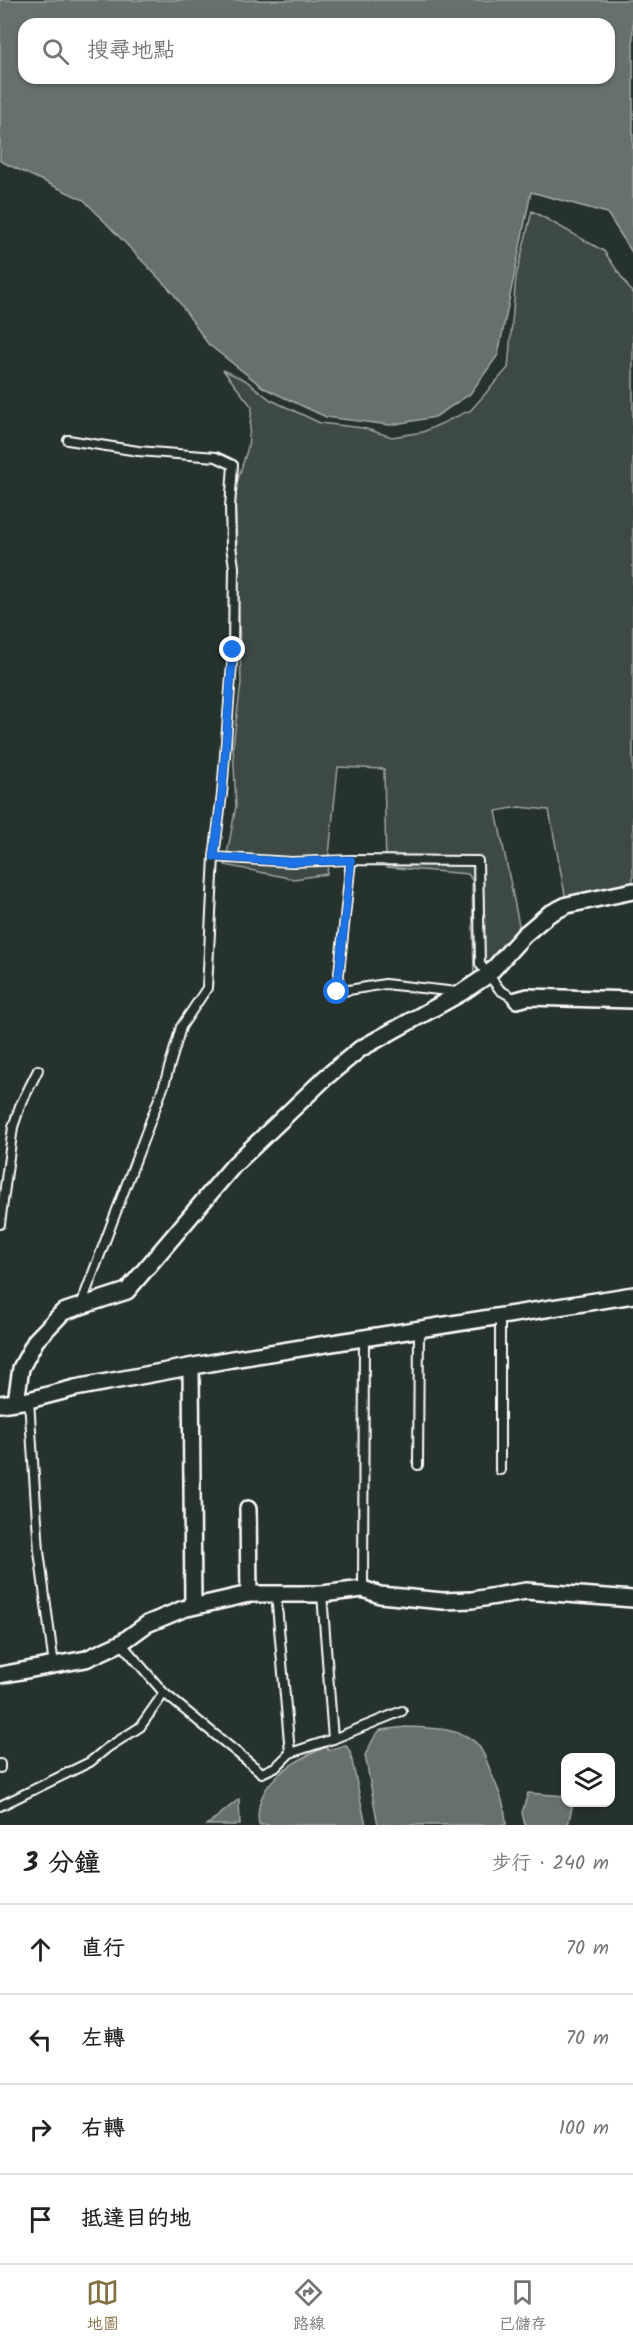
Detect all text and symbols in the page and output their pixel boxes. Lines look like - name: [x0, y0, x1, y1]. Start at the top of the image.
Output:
- search box: [18, 18, 615, 84]
- text: 搜尋地點: [87, 34, 175, 69]
- icon: search: [39, 35, 72, 68]
- route end: [219, 636, 245, 662]
- route start: [323, 978, 349, 1004]
- map controls: [561, 1753, 615, 1807]
- button: layers: [561, 1753, 615, 1807]
- text: 3 分鐘: [24, 1843, 100, 1885]
- text: 步行 · 240 m: [492, 1848, 609, 1880]
- text: 直行: [81, 1932, 125, 1967]
- icon: ahead: [24, 1933, 57, 1966]
- text: 70 m: [566, 1933, 609, 1965]
- text: 左轉: [81, 2022, 125, 2057]
- icon: left: [24, 2023, 57, 2056]
- text: 70 m: [566, 2023, 609, 2055]
- text: 右轉: [81, 2112, 125, 2147]
- icon: right: [24, 2113, 57, 2146]
- text: 100 m: [559, 2113, 609, 2145]
- text: 抵達目的地: [81, 2202, 191, 2237]
- icon: arrive: [24, 2203, 57, 2236]
- tab: 地圖: [86, 2276, 119, 2337]
- tab: 路線: [292, 2276, 325, 2337]
- tab: 已儲存: [498, 2276, 546, 2337]

